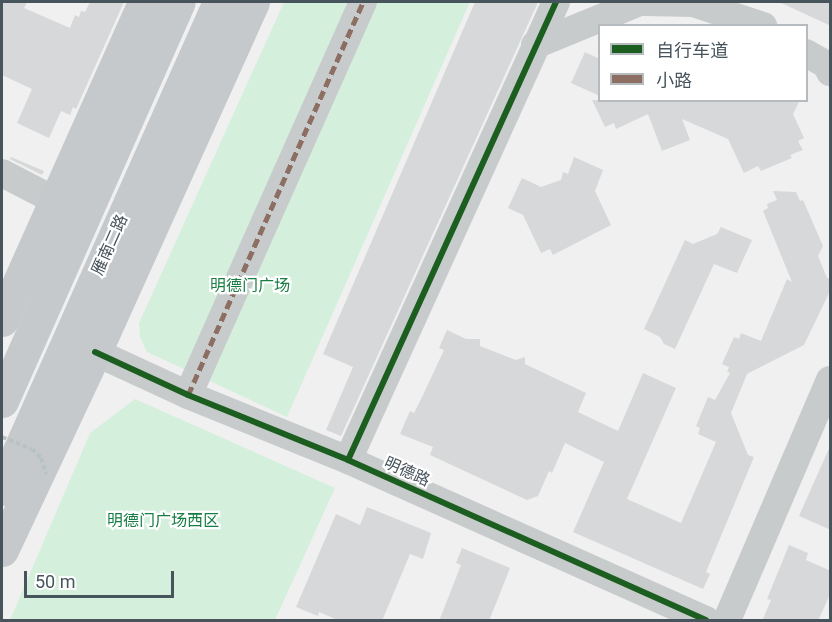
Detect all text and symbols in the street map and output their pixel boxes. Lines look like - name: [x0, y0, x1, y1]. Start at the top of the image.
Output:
- legend: [598, 24, 808, 102]
- text: 自行车道: [656, 40, 728, 61]
- text: 小路: [656, 70, 692, 91]
- street label: 雁南二路: [88, 212, 132, 278]
- park label: 明德门广场: [210, 276, 290, 296]
- street label: 明德路: [381, 453, 433, 491]
- park label: 明德门广场西区: [107, 511, 219, 531]
- scale bar: [27, 559, 177, 597]
- text: 50 m: [35, 571, 75, 592]

